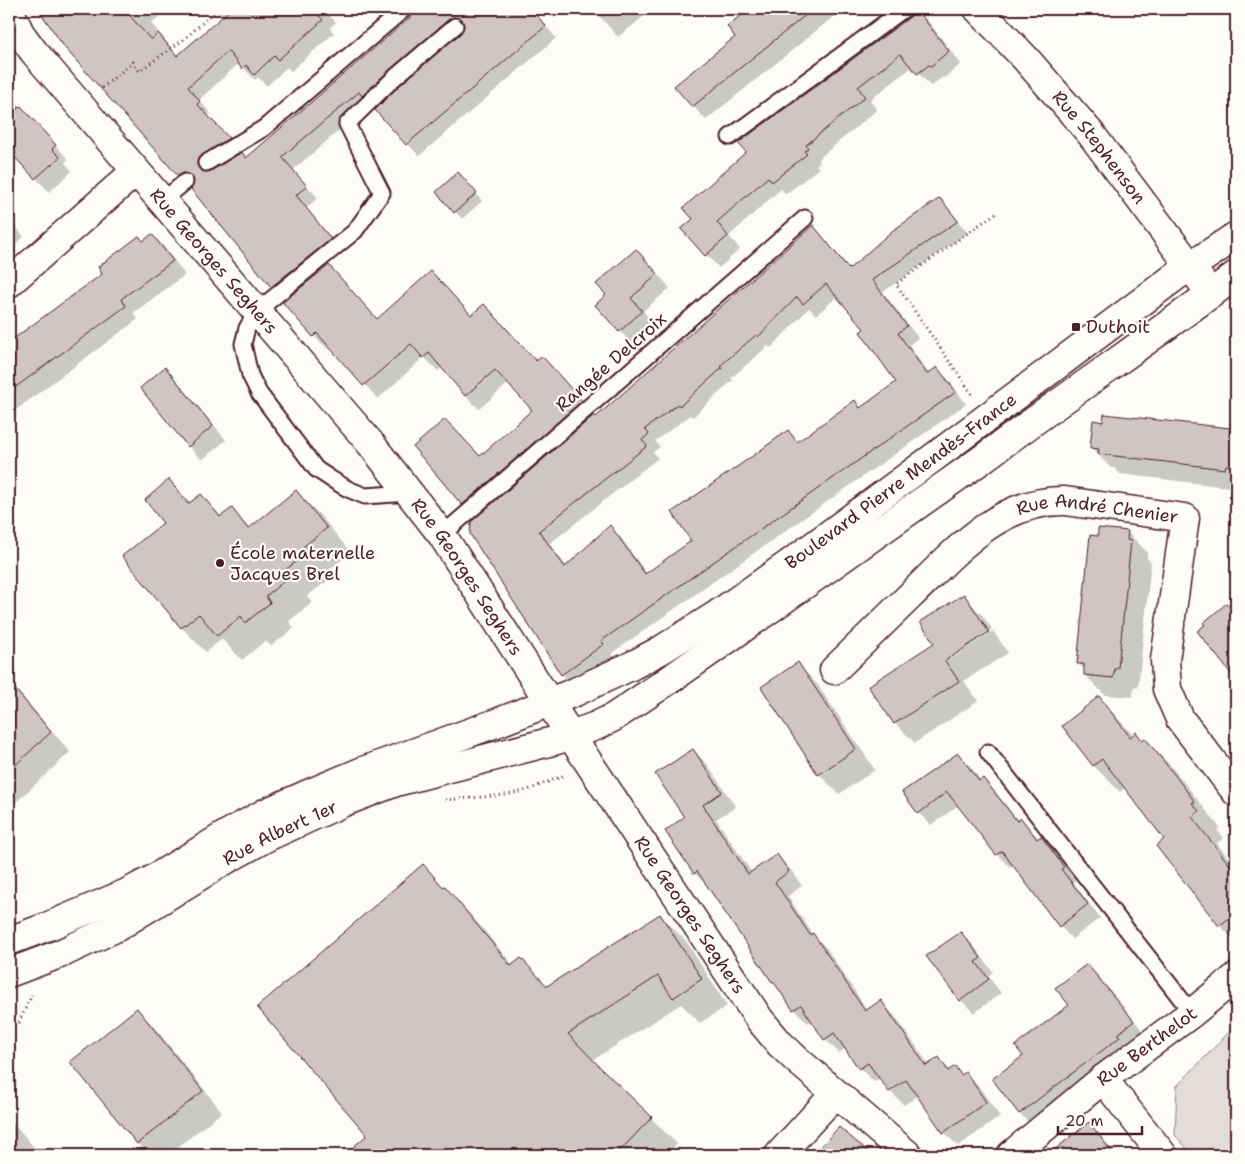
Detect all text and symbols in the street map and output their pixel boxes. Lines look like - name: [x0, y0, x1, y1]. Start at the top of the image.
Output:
- street label: Rue Stephenson: [1047, 85, 1151, 209]
- street label: Rue Georges Seghers: [145, 183, 283, 339]
- street label: Rangée Delcroix: [550, 307, 672, 417]
- place label: Duthoit: [1086, 315, 1150, 339]
- marker: Duthoit: [1070, 321, 1082, 333]
- street label: Boulevard Pierre Mendès-France: [780, 388, 1021, 575]
- street label: Rue André Chenier: [1013, 489, 1180, 529]
- street label: Rue Georges Seghers: [406, 493, 528, 660]
- place label: École maternelle Jacques Brel: [230, 541, 375, 586]
- marker: École maternelle Jacques Brel: [214, 557, 226, 569]
- street label: Rue Albert 1er: [218, 795, 341, 871]
- street label: Rue Georges Seghers: [629, 831, 751, 998]
- street label: Rue Berthelot: [1092, 1001, 1202, 1092]
- scale bar: [1058, 1104, 1141, 1136]
- text: 20 m: [1065, 1111, 1104, 1131]

